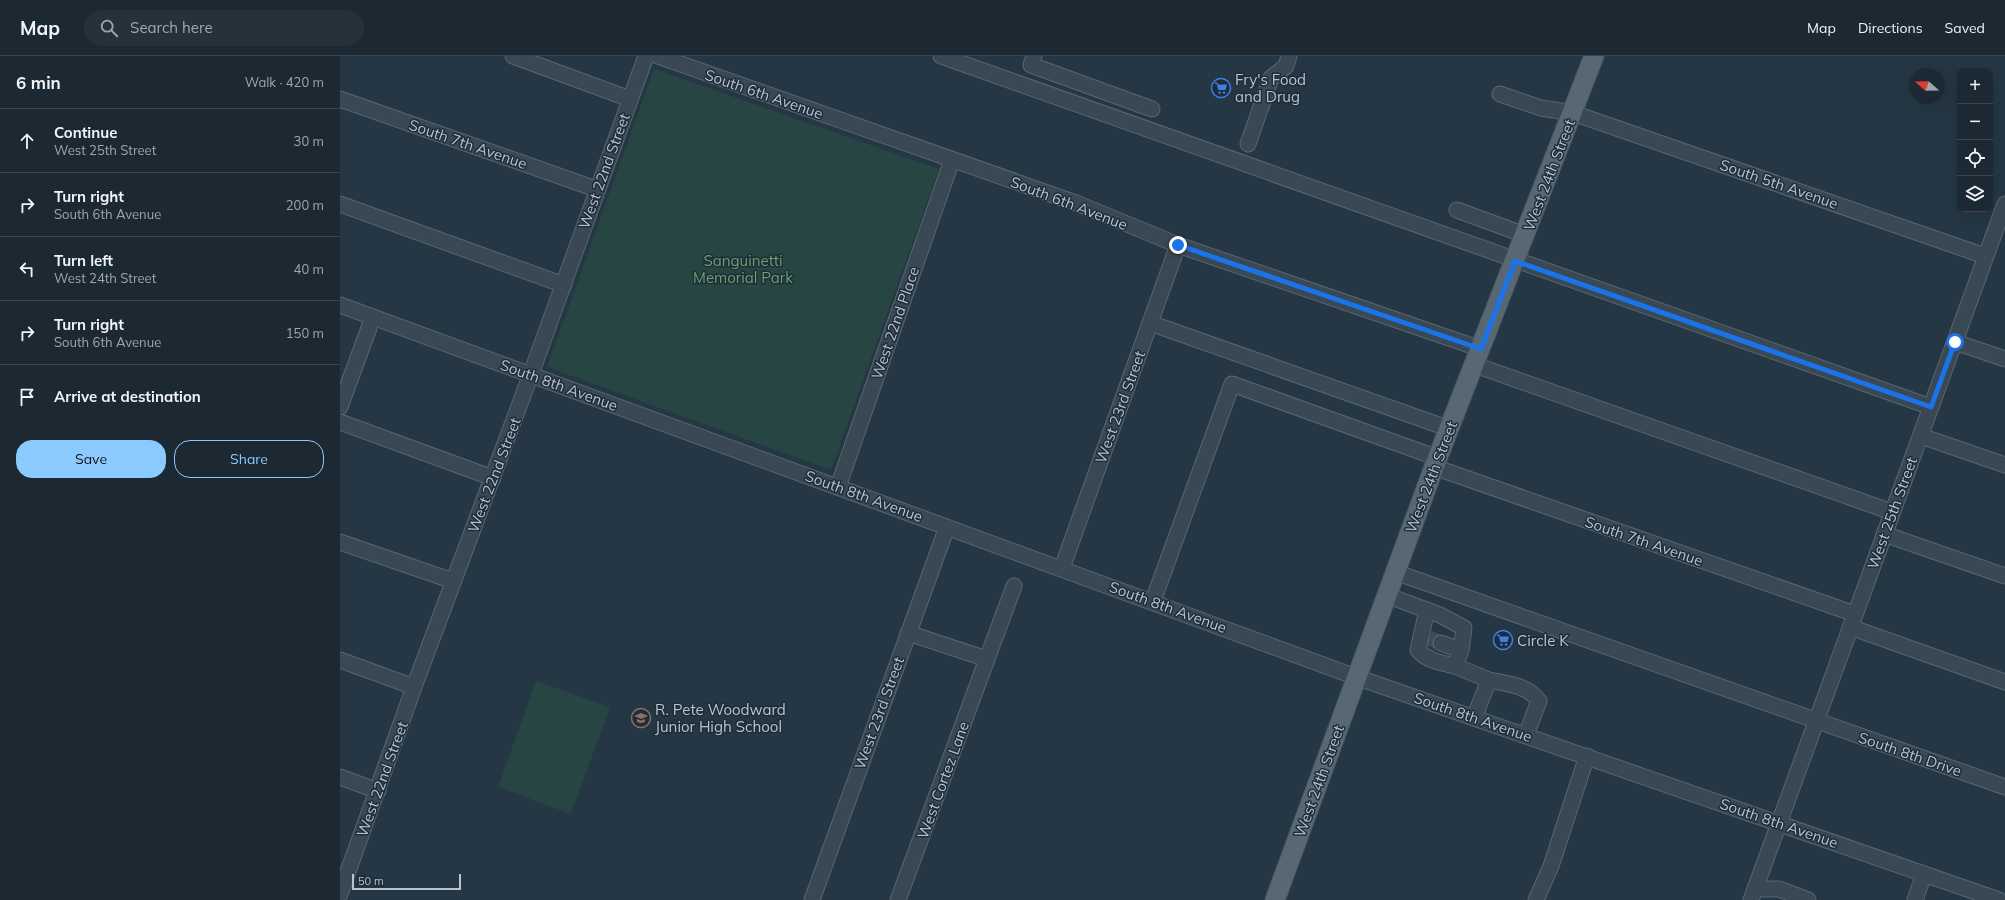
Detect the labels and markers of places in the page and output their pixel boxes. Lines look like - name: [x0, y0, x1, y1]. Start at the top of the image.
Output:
- place label: Fry's Food and Drug: [1235, 70, 1306, 106]
- supermarket icon: Fry's Food and Drug: [1210, 77, 1232, 99]
- supermarket icon: Circle K: [1492, 629, 1514, 651]
- place label: Circle K: [1517, 631, 1569, 650]
- place label: R. Pete Woodward Junior High School: [655, 700, 786, 736]
- school or university icon: R. Pete Woodward Junior High School: [630, 707, 652, 729]

